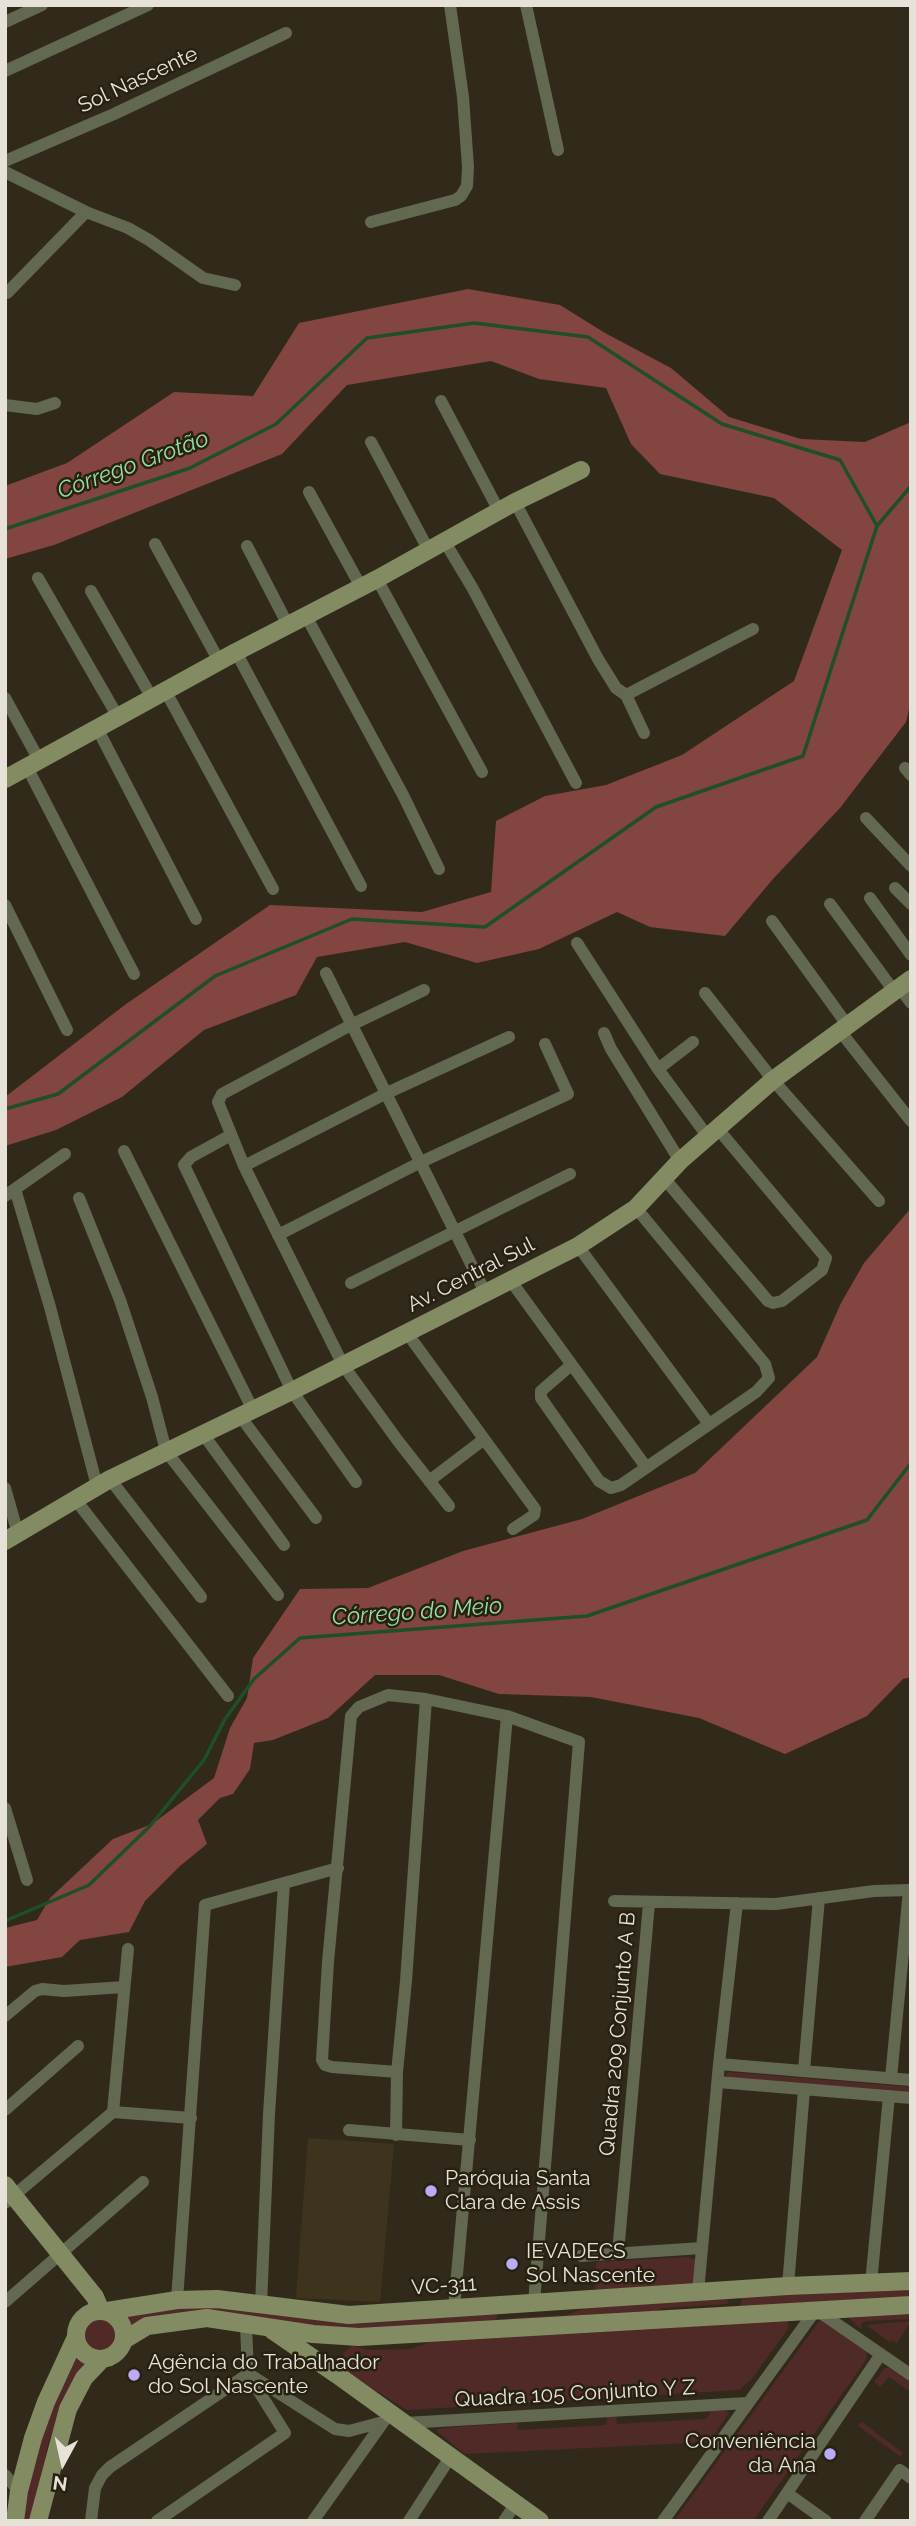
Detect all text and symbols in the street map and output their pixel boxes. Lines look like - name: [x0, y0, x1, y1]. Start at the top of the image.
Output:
- street label: Sol Nascente: [74, 41, 202, 119]
- water label: Córrego Grotão: [54, 425, 212, 505]
- street label: Av. Central Sul: [403, 1232, 539, 1318]
- water label: Córrego do Meio: [331, 1592, 503, 1632]
- street label: Quadra 209 Conjunto A B: [595, 1911, 641, 2157]
- place label: Paróquia Santa Clara de Assis: [445, 2166, 591, 2216]
- marker: Paróquia Santa Clara de Assis: [423, 2183, 439, 2199]
- place label: IEVADECS Sol Nascente: [526, 2239, 655, 2289]
- marker: IEVADECS Sol Nascente: [504, 2256, 520, 2272]
- street label: VC-311: [410, 2271, 478, 2301]
- place label: Agência do Trabalhador do Sol Nascente: [148, 2350, 380, 2400]
- marker: Agência do Trabalhador do Sol Nascente: [126, 2367, 142, 2383]
- street label: Quadra 105 Conjunto Y Z: [454, 2375, 696, 2413]
- north arrow: [28, 2428, 98, 2498]
- place label: Conveniência da Ana: [685, 2429, 816, 2479]
- marker: Conveniência da Ana: [822, 2446, 838, 2462]
- text: N: [51, 2472, 69, 2496]

